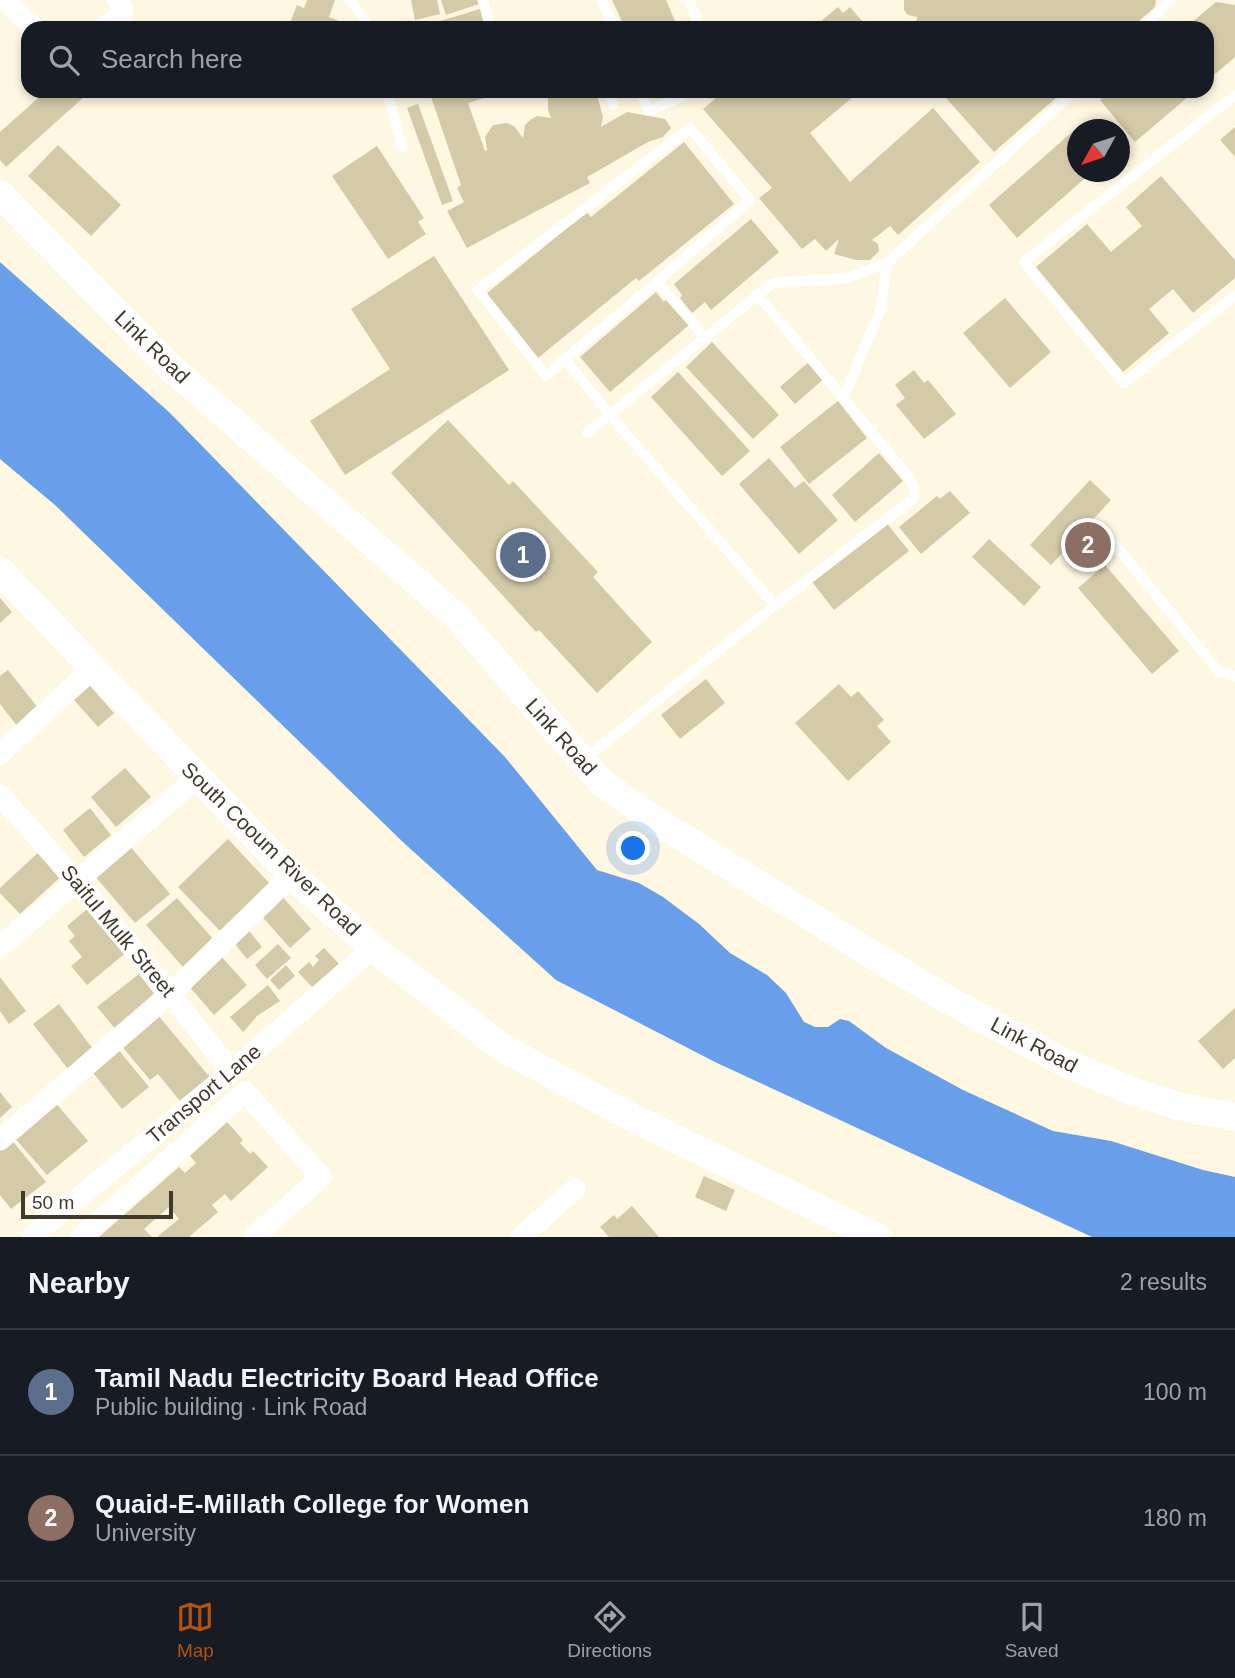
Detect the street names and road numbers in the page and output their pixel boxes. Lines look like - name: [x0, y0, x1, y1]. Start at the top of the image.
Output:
- street label: Link Road: [110, 306, 194, 388]
- street label: Link Road: [521, 694, 602, 779]
- street label: South Cooum River Road: [177, 757, 365, 940]
- street label: Saiful Mulk Street: [57, 860, 180, 1001]
- street label: Link Road: [987, 1012, 1081, 1077]
- street label: Transport Lane: [142, 1039, 265, 1148]

